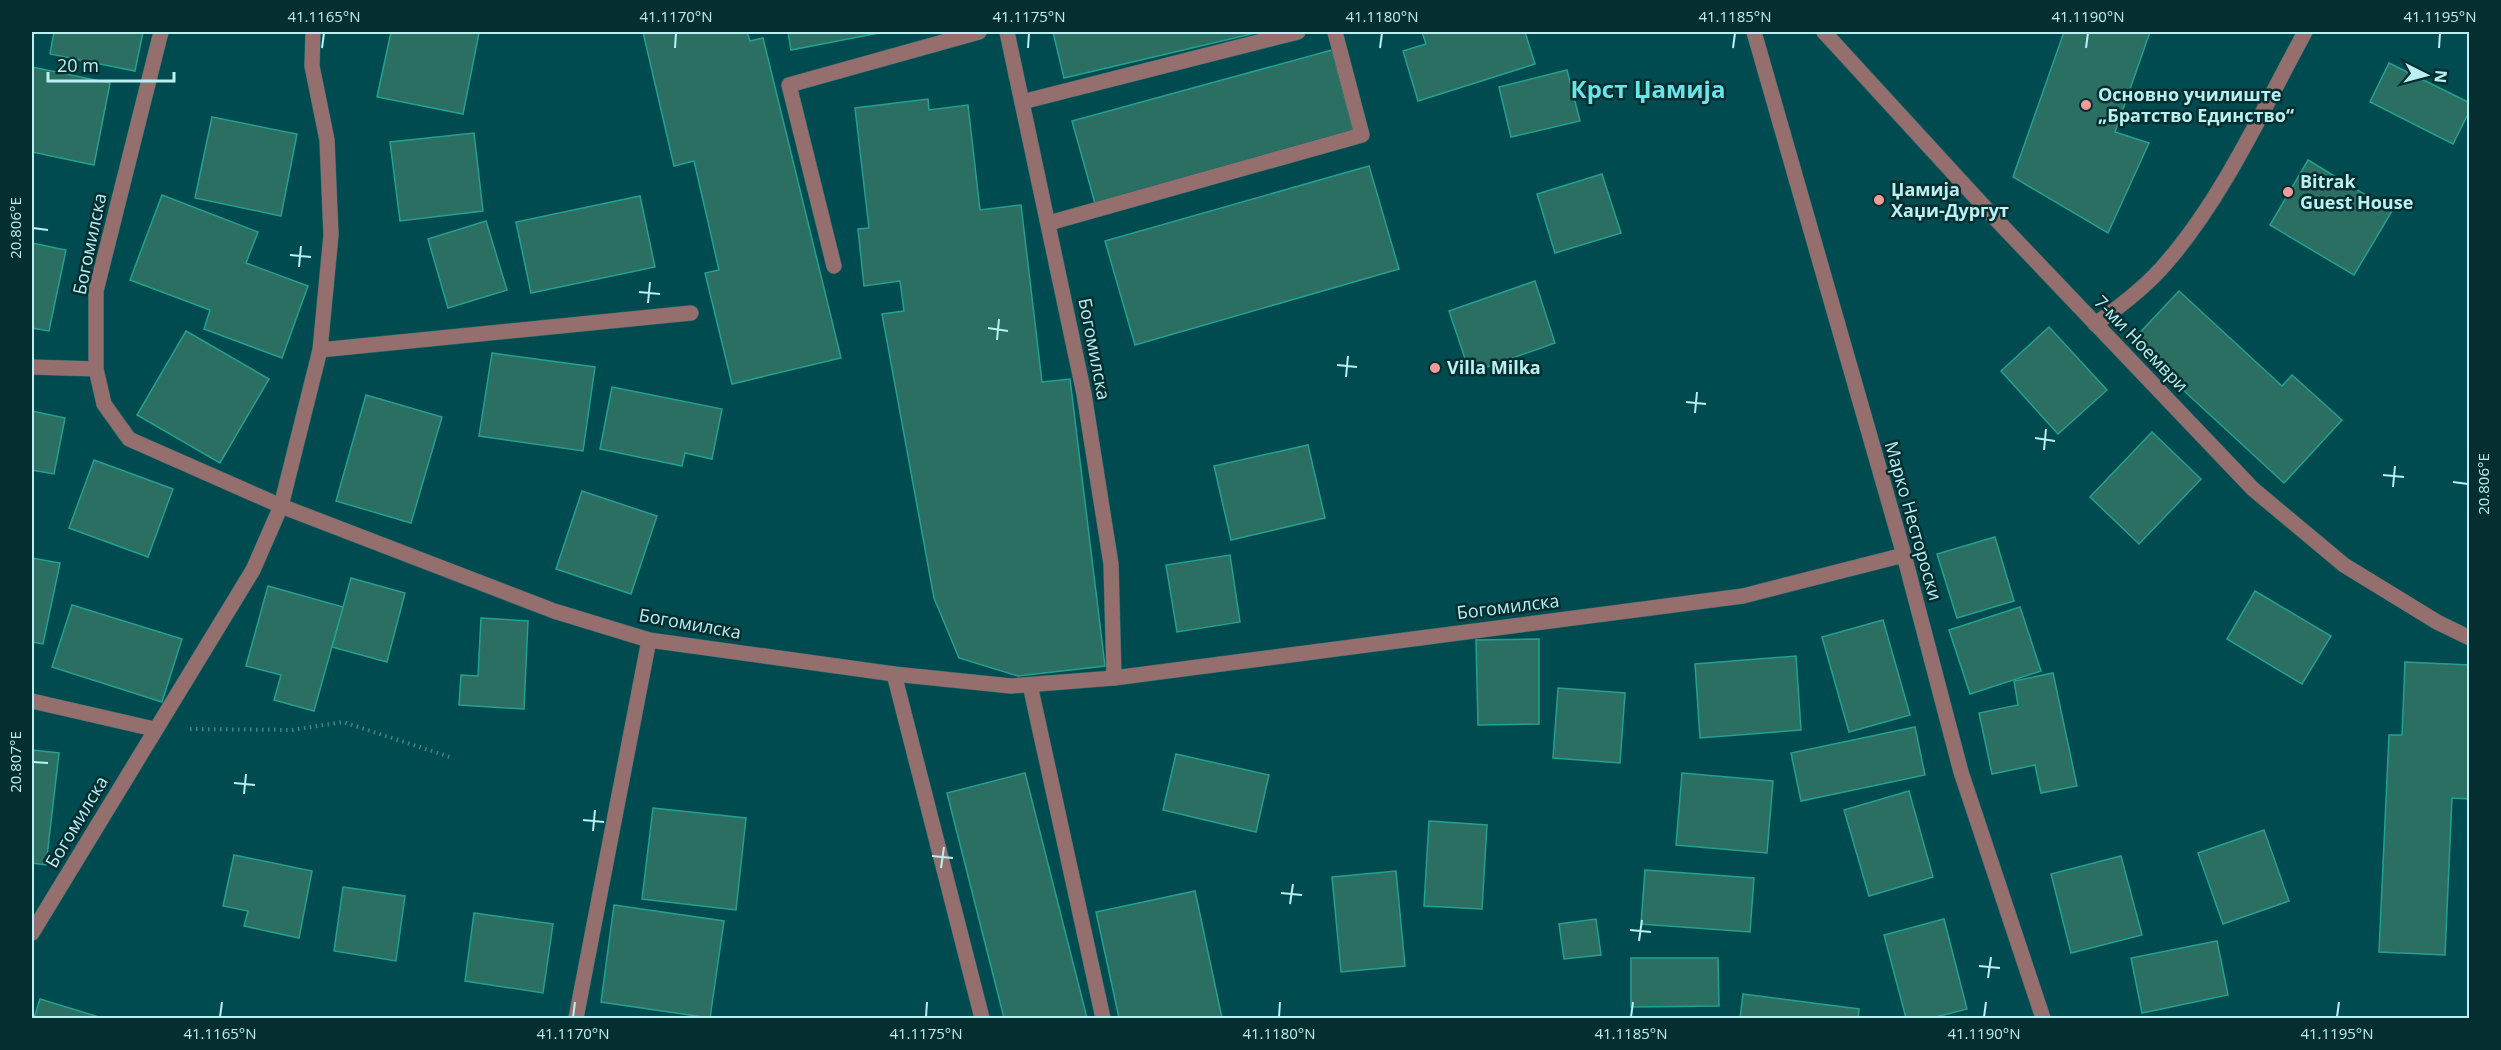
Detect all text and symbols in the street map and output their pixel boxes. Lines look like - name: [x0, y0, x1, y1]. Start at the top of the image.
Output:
- text: 41.1165°N: [287, 6, 361, 26]
- text: 41.1170°N: [639, 6, 713, 26]
- text: 41.1175°N: [992, 6, 1066, 26]
- text: 41.1180°N: [1345, 6, 1419, 26]
- text: 41.1185°N: [1698, 6, 1772, 26]
- text: 41.1190°N: [2051, 6, 2125, 26]
- text: 41.1195°N: [2403, 6, 2477, 26]
- scale bar: [48, 45, 174, 83]
- north arrow: [2396, 45, 2456, 105]
- text: 20 m: [57, 53, 99, 77]
- text: N: [2429, 69, 2453, 84]
- district label: Крст Џамија: [1571, 72, 1725, 105]
- place label: Основно училиште „Братство Единство“: [2098, 82, 2294, 127]
- marker: Основно училиште „Братство Единство“: [2079, 98, 2093, 112]
- place label: Bitrak Guest House: [2300, 169, 2413, 214]
- place label: Џамија Хаџи-Дургут: [1891, 177, 2009, 222]
- marker: Bitrak Guest House: [2281, 185, 2295, 199]
- street label: Богомилска: [67, 191, 111, 297]
- marker: Џамија Хаџи-Дургут: [1872, 193, 1886, 207]
- text: 20.806°E: [5, 197, 25, 259]
- street label: 7-ми Ноември: [2089, 290, 2194, 397]
- street label: Богомилска: [1073, 296, 1117, 402]
- place label: Villa Milka: [1447, 355, 1541, 379]
- marker: Villa Milka: [1428, 361, 1442, 375]
- street label: Марко Нестороски: [1880, 438, 1948, 603]
- text: 20.806°E: [2473, 453, 2493, 515]
- street label: Богомилска: [1455, 588, 1561, 624]
- street label: Богомилска: [637, 602, 743, 644]
- text: 20.807°E: [5, 731, 25, 793]
- street label: Богомилска: [39, 771, 113, 872]
- text: 41.1165°N: [183, 1023, 257, 1043]
- text: 41.1170°N: [536, 1023, 610, 1043]
- text: 41.1175°N: [889, 1023, 963, 1043]
- text: 41.1180°N: [1242, 1023, 1316, 1043]
- text: 41.1185°N: [1594, 1023, 1668, 1043]
- text: 41.1190°N: [1947, 1023, 2021, 1043]
- text: 41.1195°N: [2300, 1023, 2374, 1043]

